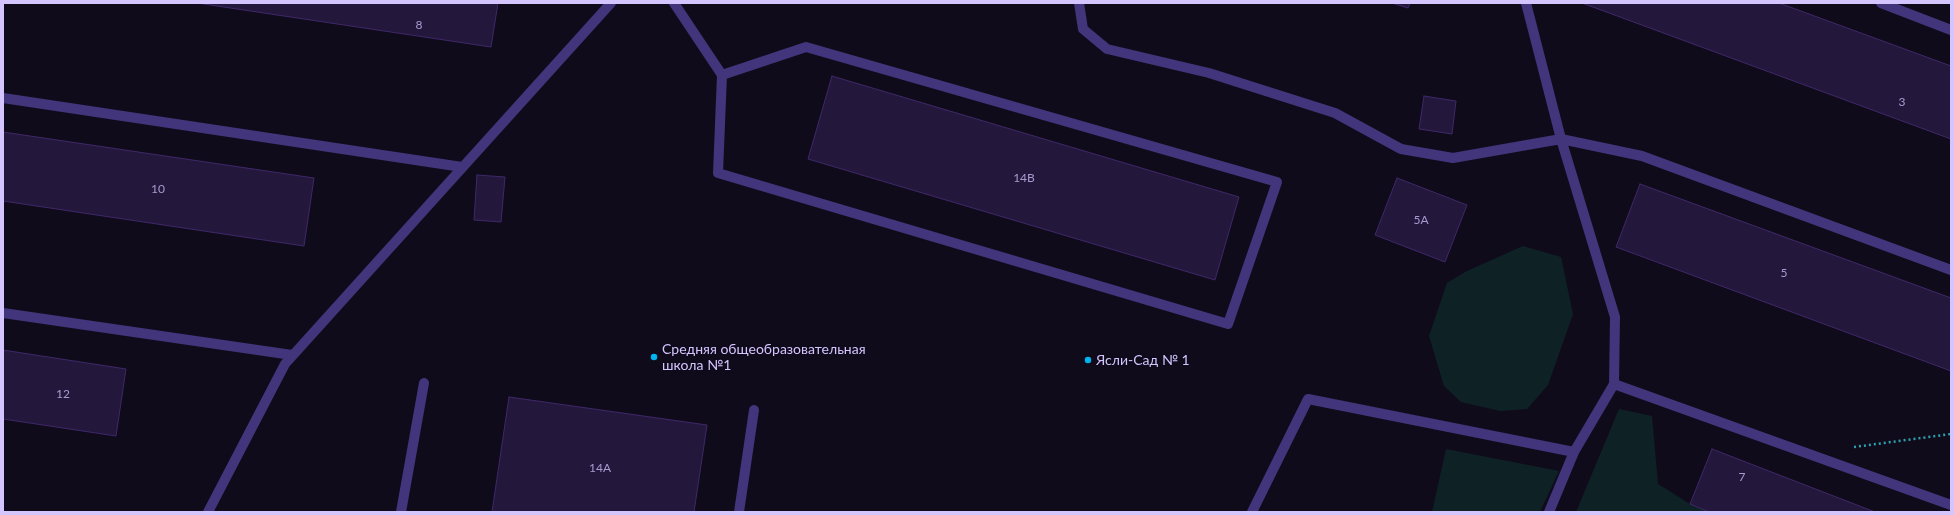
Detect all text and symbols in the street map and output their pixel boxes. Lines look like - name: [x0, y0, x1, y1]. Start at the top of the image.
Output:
- house number: 8: [416, 18, 422, 32]
- house number: 3: [1899, 95, 1905, 109]
- house number: 14В: [1013, 171, 1035, 185]
- house number: 10: [151, 182, 165, 196]
- house number: 5А: [1413, 213, 1429, 227]
- house number: 5: [1781, 266, 1787, 280]
- place label: Средняя общеобразовательная школа №1: [662, 341, 866, 374]
- marker: Средняя общеобразовательная школа №1: [649, 352, 659, 362]
- place label: Ясли-Сад № 1: [1096, 352, 1190, 368]
- marker: Ясли-Сад № 1: [1083, 355, 1093, 365]
- house number: 12: [56, 387, 70, 401]
- house number: 14А: [589, 461, 611, 475]
- house number: 7: [1739, 470, 1745, 484]

